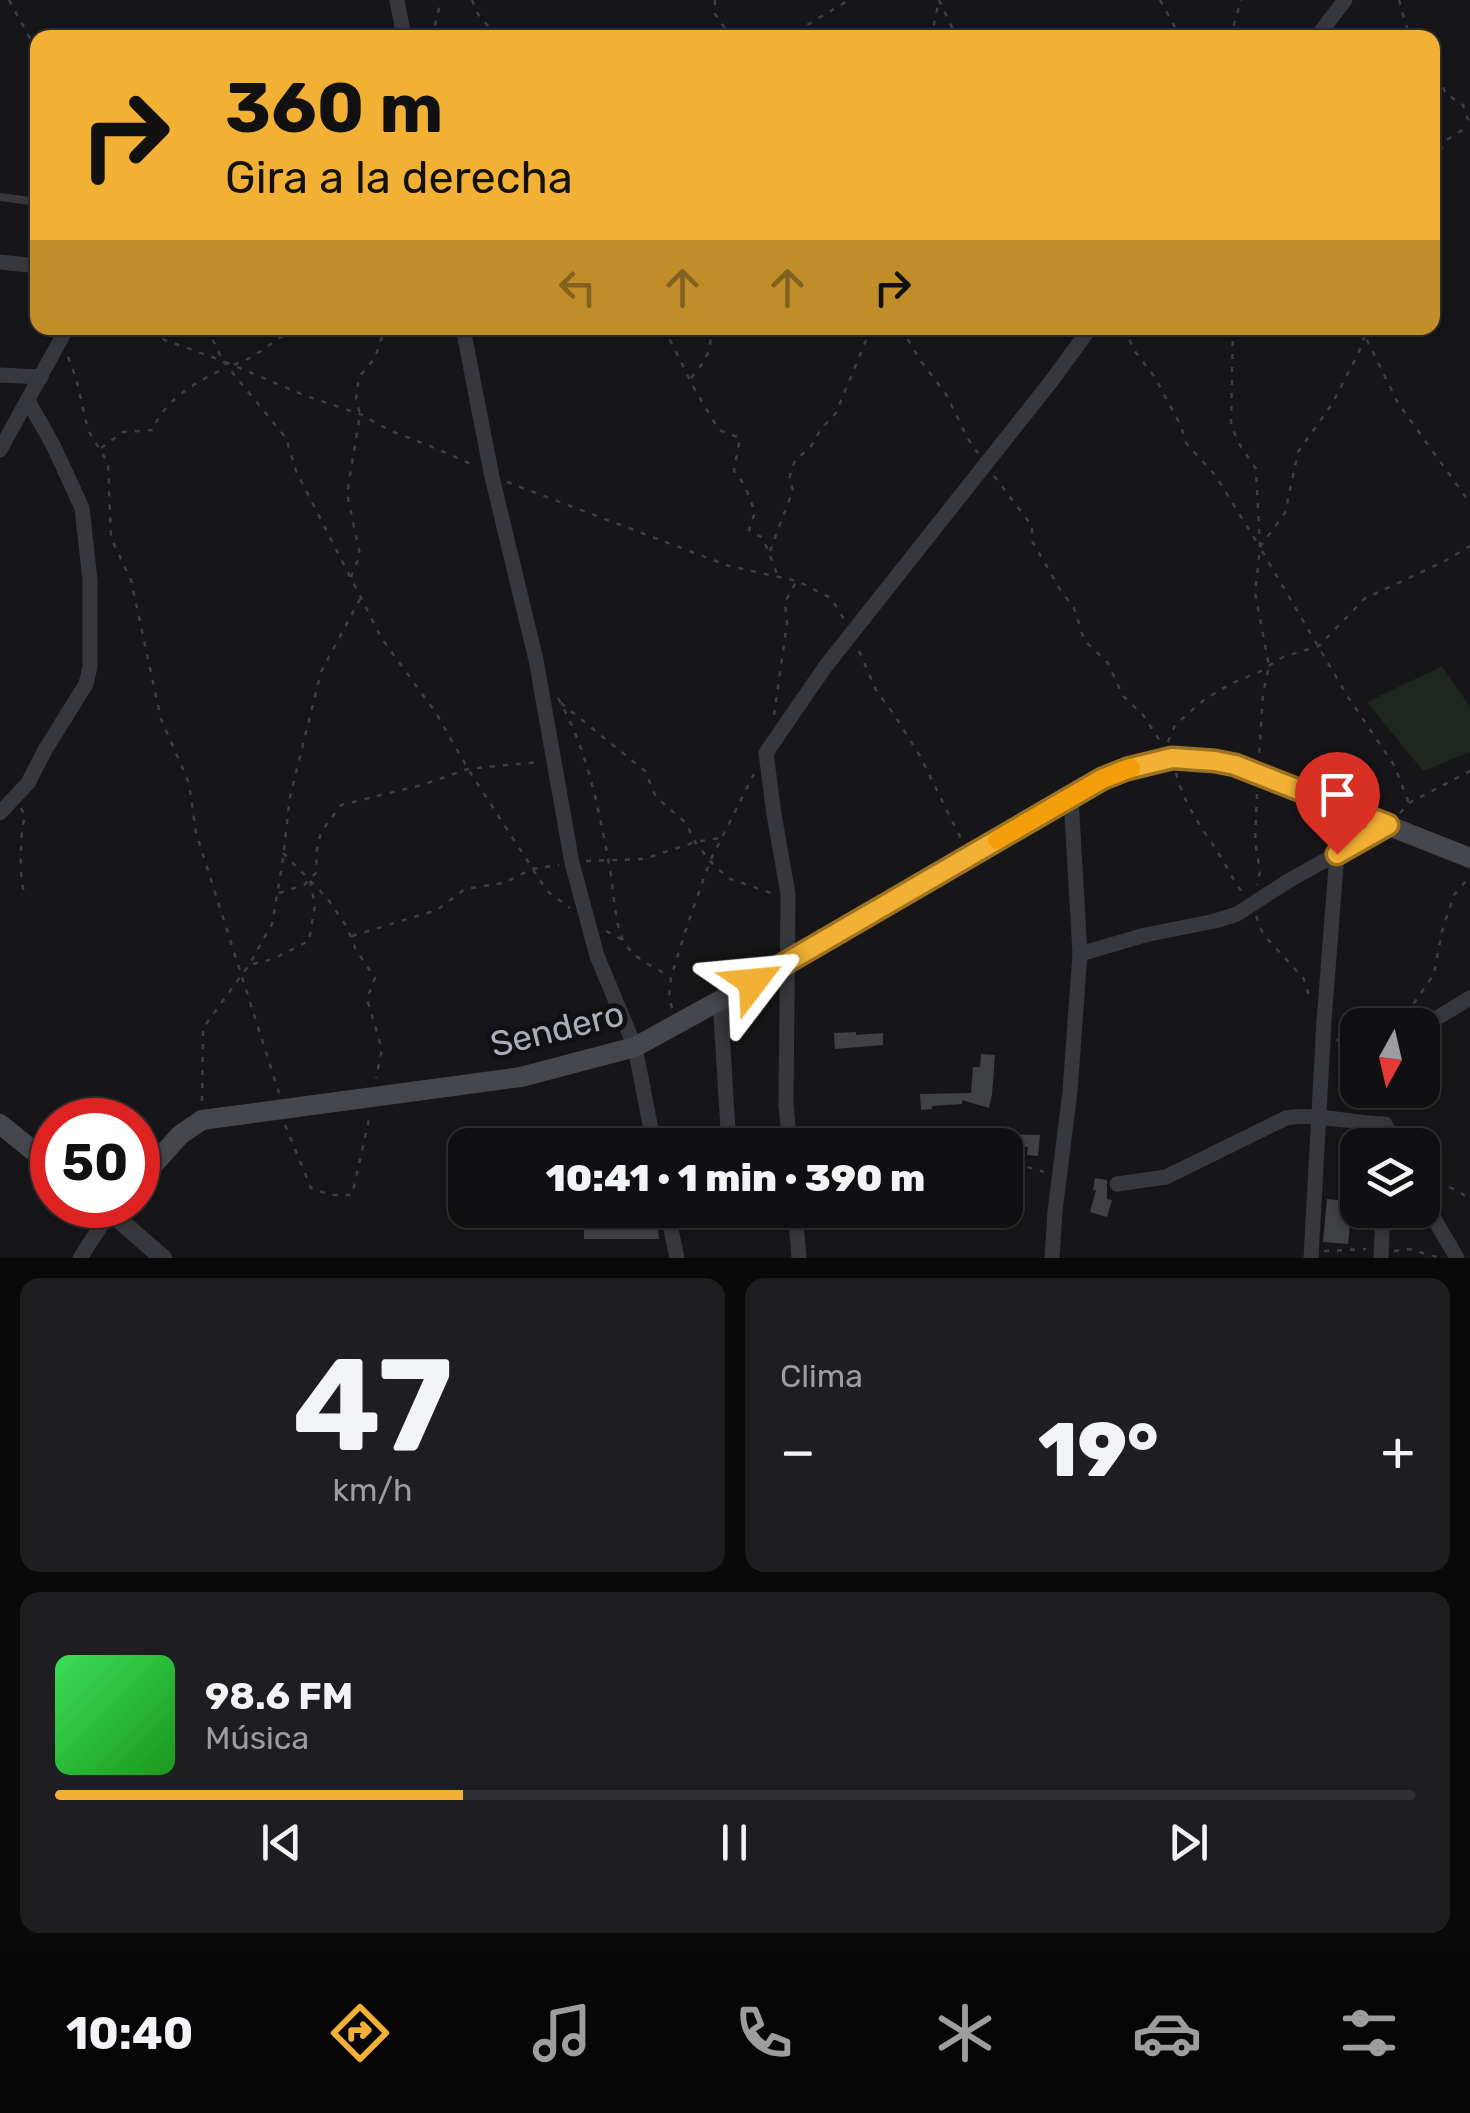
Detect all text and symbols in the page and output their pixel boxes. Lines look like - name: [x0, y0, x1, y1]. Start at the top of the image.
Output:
- text: 360 m: [225, 67, 443, 150]
- icon: right: [60, 70, 190, 200]
- text: Gira a la derecha: [225, 151, 573, 204]
- icon: left: [550, 260, 605, 315]
- icon: ahead: [655, 260, 710, 315]
- icon: ahead: [760, 260, 815, 315]
- icon: right: [865, 260, 920, 315]
- pin: [1295, 752, 1380, 855]
- icon: arrive: [1310, 767, 1365, 822]
- position arrow: [701, 930, 805, 1034]
- street label: Sendero: [486, 992, 628, 1066]
- north arrow: [1340, 1008, 1440, 1108]
- map controls: [1340, 1008, 1440, 1228]
- speed limit sign: 50: [30, 1098, 160, 1228]
- button: layers: [1340, 1128, 1440, 1228]
- text: 10:41 · 1 min · 390 m: [546, 1155, 925, 1201]
- text: 47: [292, 1328, 453, 1483]
- text: Clima: [780, 1357, 863, 1395]
- text: 19°: [1038, 1406, 1159, 1495]
- text: −: [780, 1419, 816, 1484]
- text: +: [1381, 1419, 1415, 1484]
- text: km/h: [333, 1471, 412, 1509]
- text: 98.6 FM: [205, 1673, 353, 1719]
- text: Música: [205, 1719, 309, 1757]
- icon: previous: [254, 1815, 309, 1870]
- icon: pause: [707, 1815, 762, 1870]
- icon: next: [1161, 1815, 1216, 1870]
- icon: directions: [325, 1998, 395, 2068]
- icon: music: [527, 1998, 597, 2068]
- icon: phone: [729, 1998, 799, 2068]
- icon: climate: [930, 1998, 1000, 2068]
- icon: car: [1132, 1998, 1202, 2068]
- icon: filters: [1334, 1998, 1404, 2068]
- text: 10:40: [66, 2007, 193, 2060]

